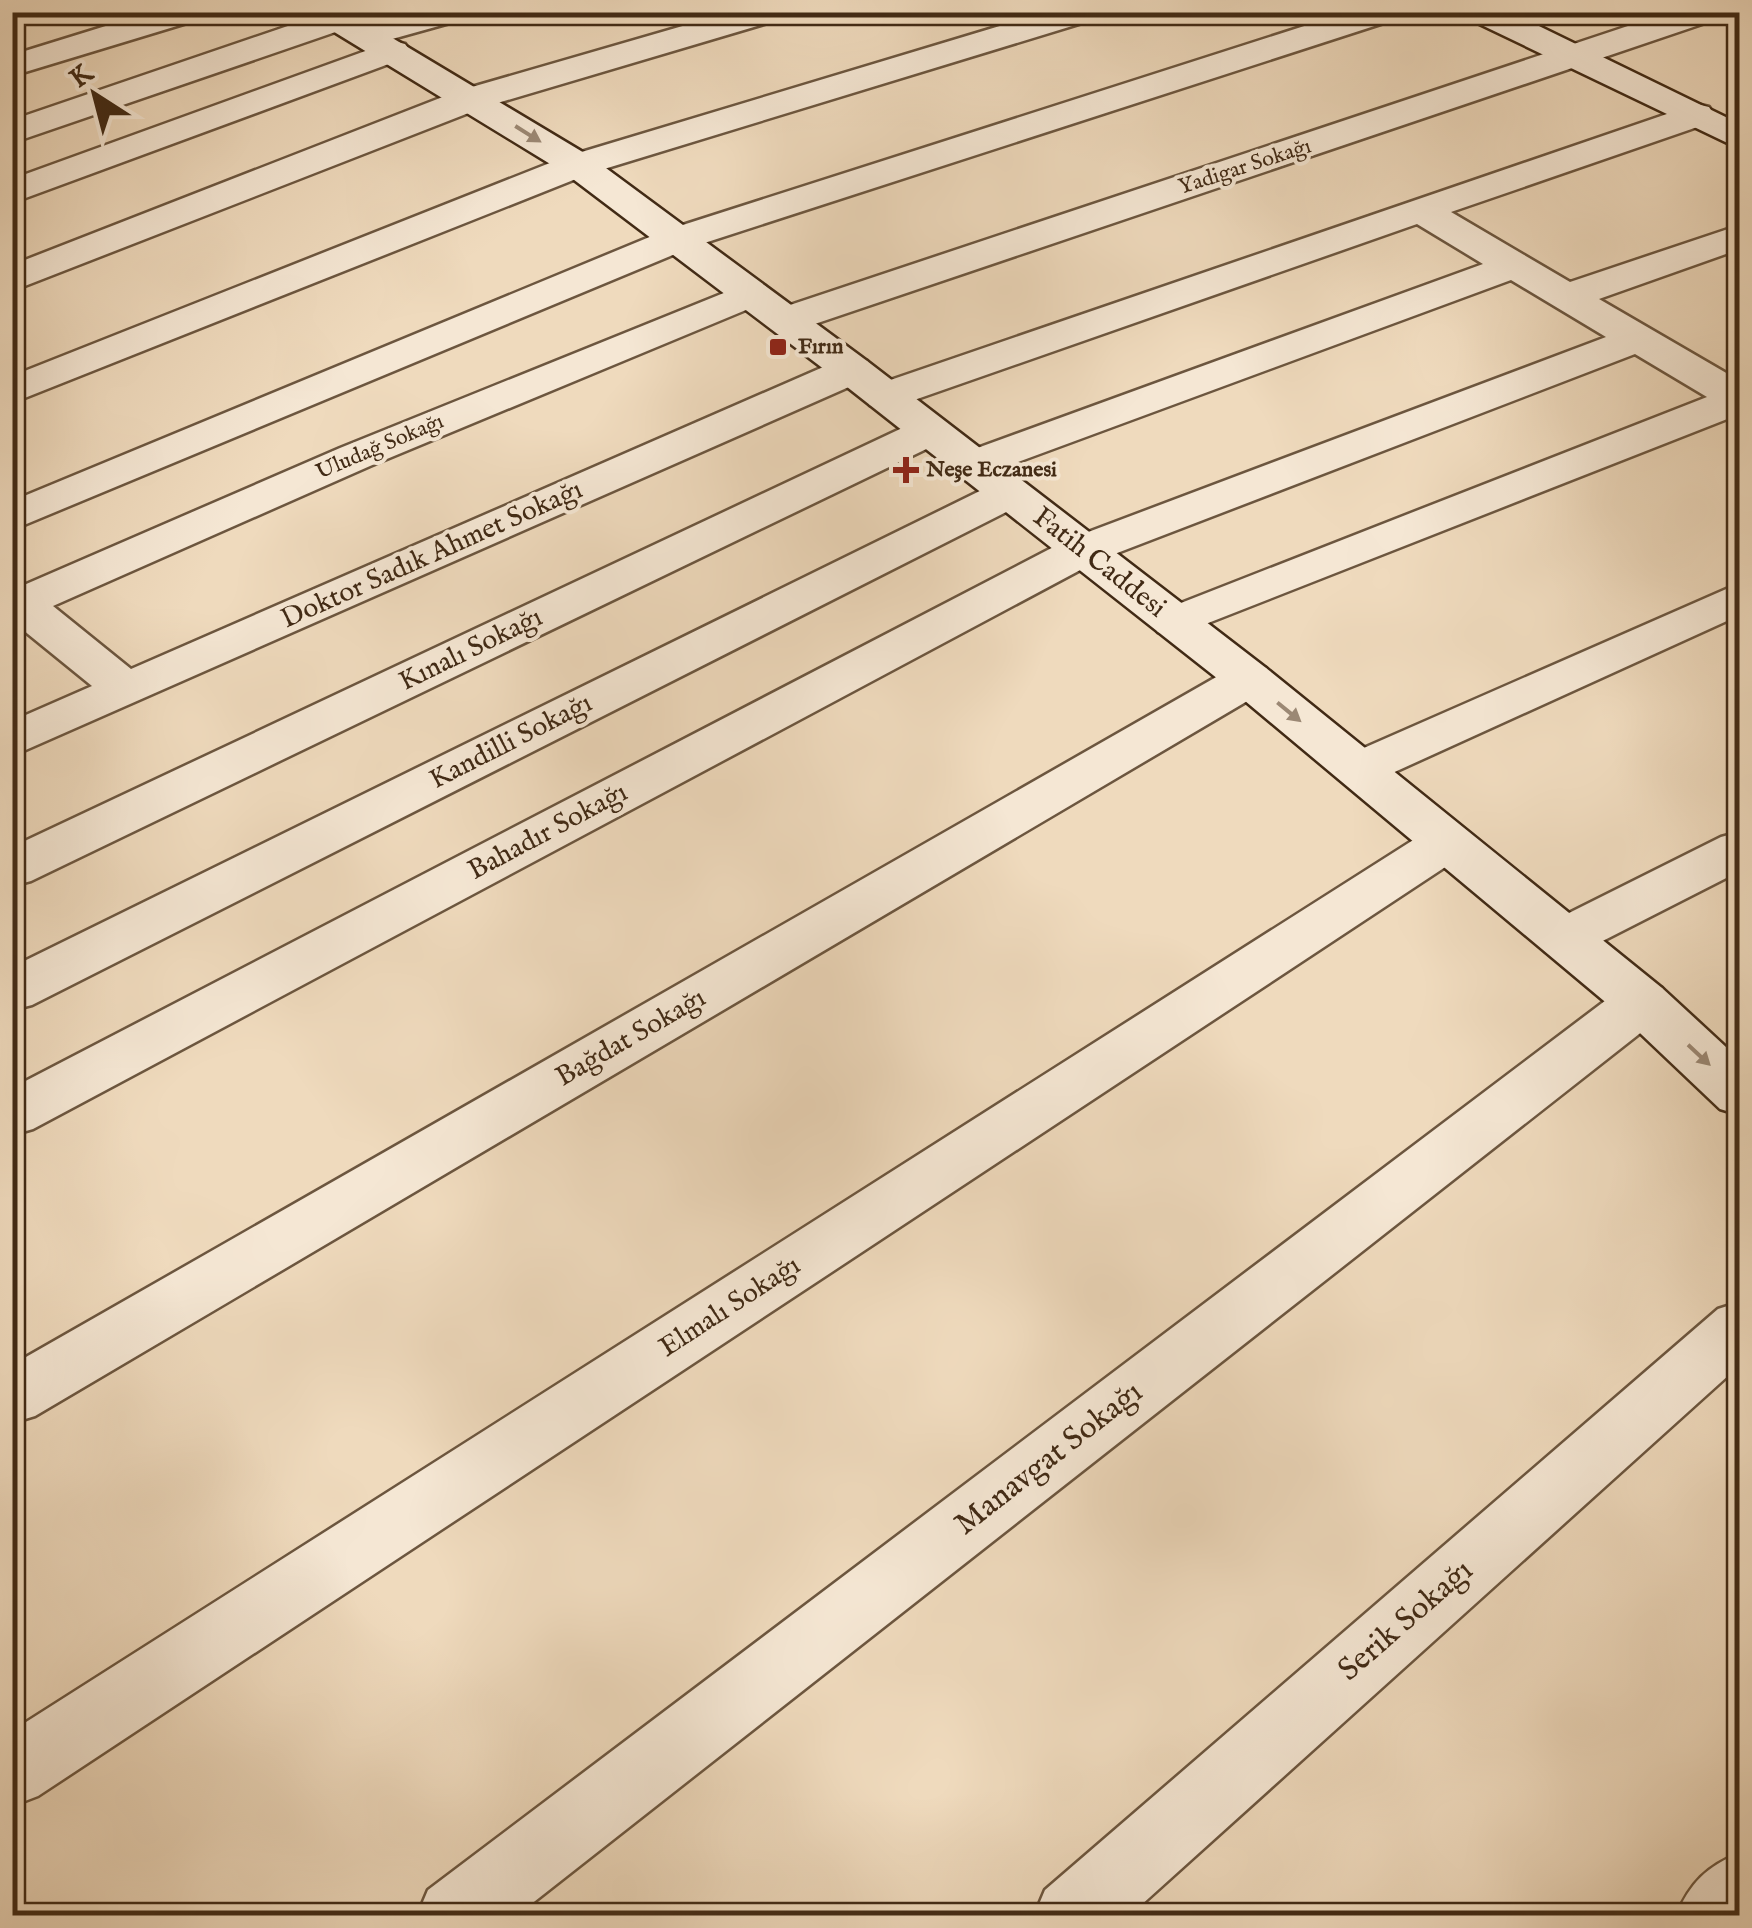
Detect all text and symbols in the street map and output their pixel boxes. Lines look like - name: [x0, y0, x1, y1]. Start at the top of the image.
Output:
- north arrow: [45, 45, 145, 145]
- text: K: [63, 56, 101, 97]
- one-way arrow: [514, 125, 542, 143]
- street label: Yadigar Sokağı: [1175, 132, 1315, 202]
- place label: Fırın: [798, 333, 844, 361]
- marker: Fırın: [767, 336, 789, 358]
- street label: Uludağ Sokağı: [312, 407, 448, 486]
- place label: Neşe Eczanesi: [925, 456, 1057, 484]
- marker: Neşe Eczanesi: [895, 459, 917, 481]
- street label: Doktor Sadık Ahmet Sokağı: [276, 473, 588, 637]
- street label: Fatih Caddesi: [1025, 500, 1173, 626]
- street label: Kınalı Sokağı: [394, 600, 548, 700]
- street label: Kandilli Sokağı: [424, 686, 598, 798]
- one-way arrow: [1276, 701, 1301, 722]
- street label: Bahadır Sokağı: [462, 775, 634, 889]
- street label: Bağdat Sokağı: [550, 981, 712, 1095]
- one-way arrow: [1686, 1043, 1710, 1066]
- street label: Elmalı Sokağı: [653, 1248, 807, 1366]
- street label: Manavgat Sokağı: [947, 1373, 1151, 1545]
- street label: Serik Sokağı: [1330, 1551, 1482, 1691]

